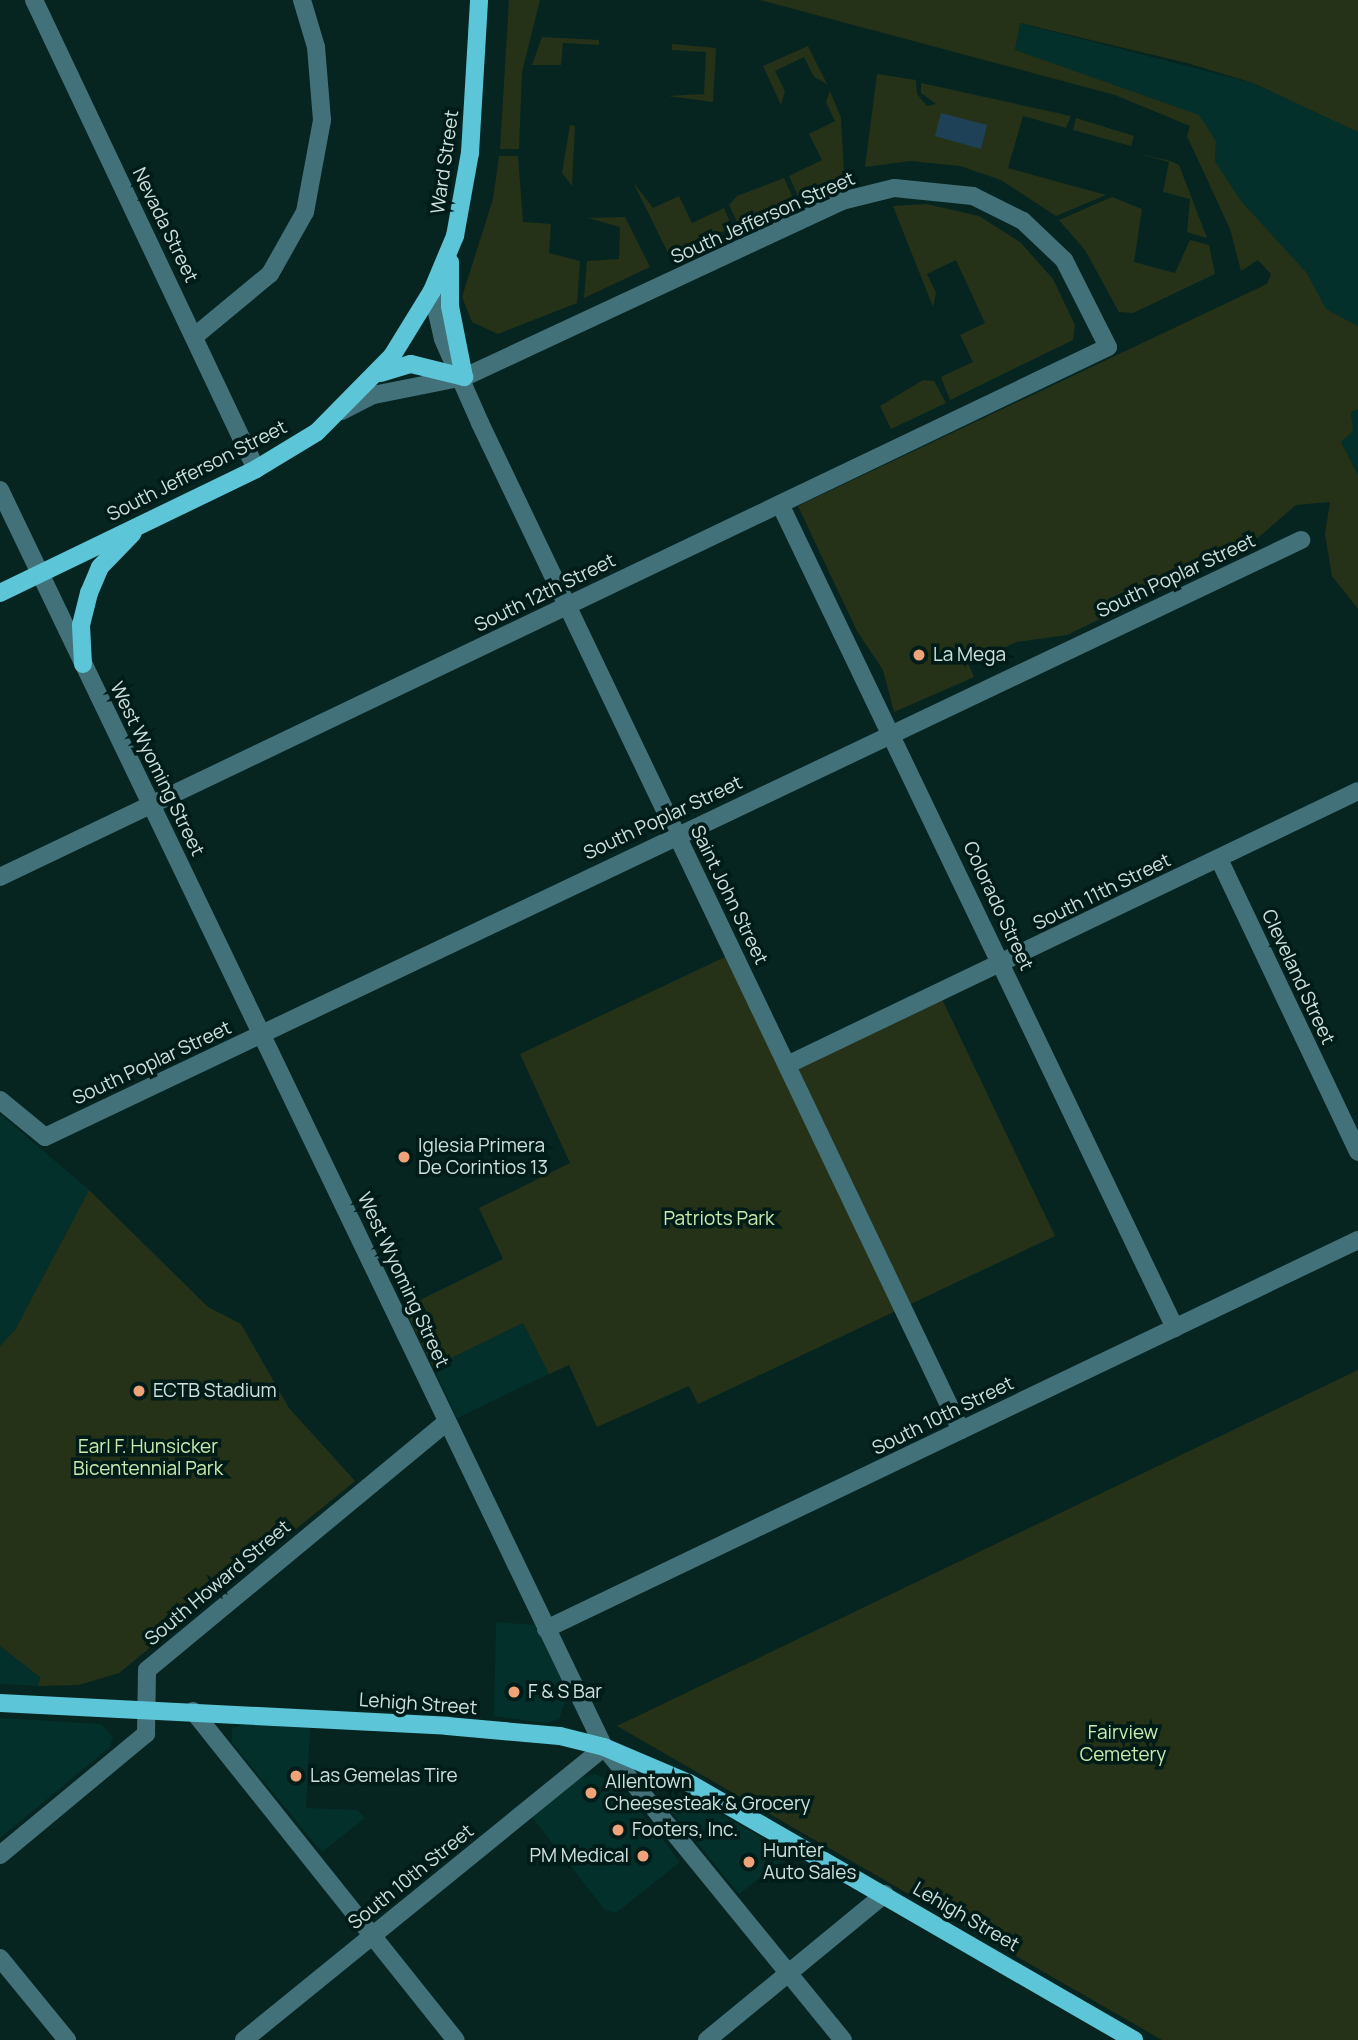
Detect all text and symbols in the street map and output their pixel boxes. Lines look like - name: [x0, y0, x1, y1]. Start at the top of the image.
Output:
- street label: Ward Street: [426, 108, 464, 216]
- street label: Nevada Street: [127, 164, 203, 286]
- street label: South Jefferson Street: [668, 167, 858, 269]
- street label: South Jefferson Street: [103, 416, 291, 526]
- street label: South Poplar Street: [1093, 529, 1259, 623]
- street label: South 12th Street: [471, 549, 619, 637]
- place label: La Mega: [933, 644, 1006, 666]
- marker: La Mega: [911, 647, 927, 663]
- street label: West Wyoming Street: [105, 678, 209, 860]
- street label: South Poplar Street: [580, 771, 746, 865]
- street label: Saint John Street: [686, 822, 772, 968]
- street label: Colorado Street: [958, 838, 1038, 974]
- street label: South 11th Street: [1029, 849, 1175, 935]
- street label: Cleveland Street: [1257, 906, 1339, 1048]
- street label: South Poplar Street: [69, 1016, 235, 1110]
- place label: Iglesia Primera De Corintios 13: [418, 1135, 548, 1179]
- marker: Iglesia Primera De Corintios 13: [396, 1149, 412, 1165]
- street label: West Wyoming Street: [352, 1189, 454, 1371]
- park label: Patriots Park: [664, 1208, 774, 1230]
- street label: South 10th Street: [869, 1372, 1017, 1460]
- place label: ECTB Stadium: [153, 1380, 277, 1402]
- marker: ECTB Stadium: [131, 1383, 147, 1399]
- park label: Earl F. Hunsicker Bicentennial Park: [73, 1436, 223, 1480]
- street label: South Howard Street: [141, 1515, 295, 1651]
- place label: F & S Bar: [528, 1681, 602, 1703]
- marker: F & S Bar: [506, 1684, 522, 1700]
- street label: Lehigh Street: [358, 1688, 478, 1720]
- park label: Fairview Cemetery: [1080, 1722, 1166, 1766]
- place label: Las Gemelas Tire: [310, 1765, 458, 1787]
- marker: Las Gemelas Tire: [288, 1768, 304, 1784]
- place label: Allentown Cheesesteak & Grocery: [605, 1771, 811, 1815]
- marker: Allentown Cheesesteak & Grocery: [583, 1785, 599, 1801]
- place label: Footers, Inc.: [632, 1819, 738, 1841]
- street label: South 10th Street: [344, 1820, 478, 1934]
- marker: Footers, Inc.: [610, 1822, 626, 1838]
- place label: Hunter Auto Sales: [763, 1840, 856, 1884]
- place label: PM Medical: [530, 1845, 629, 1867]
- marker: PM Medical: [635, 1848, 651, 1864]
- marker: Hunter Auto Sales: [741, 1854, 757, 1870]
- street label: Lehigh Street: [909, 1877, 1023, 1957]

